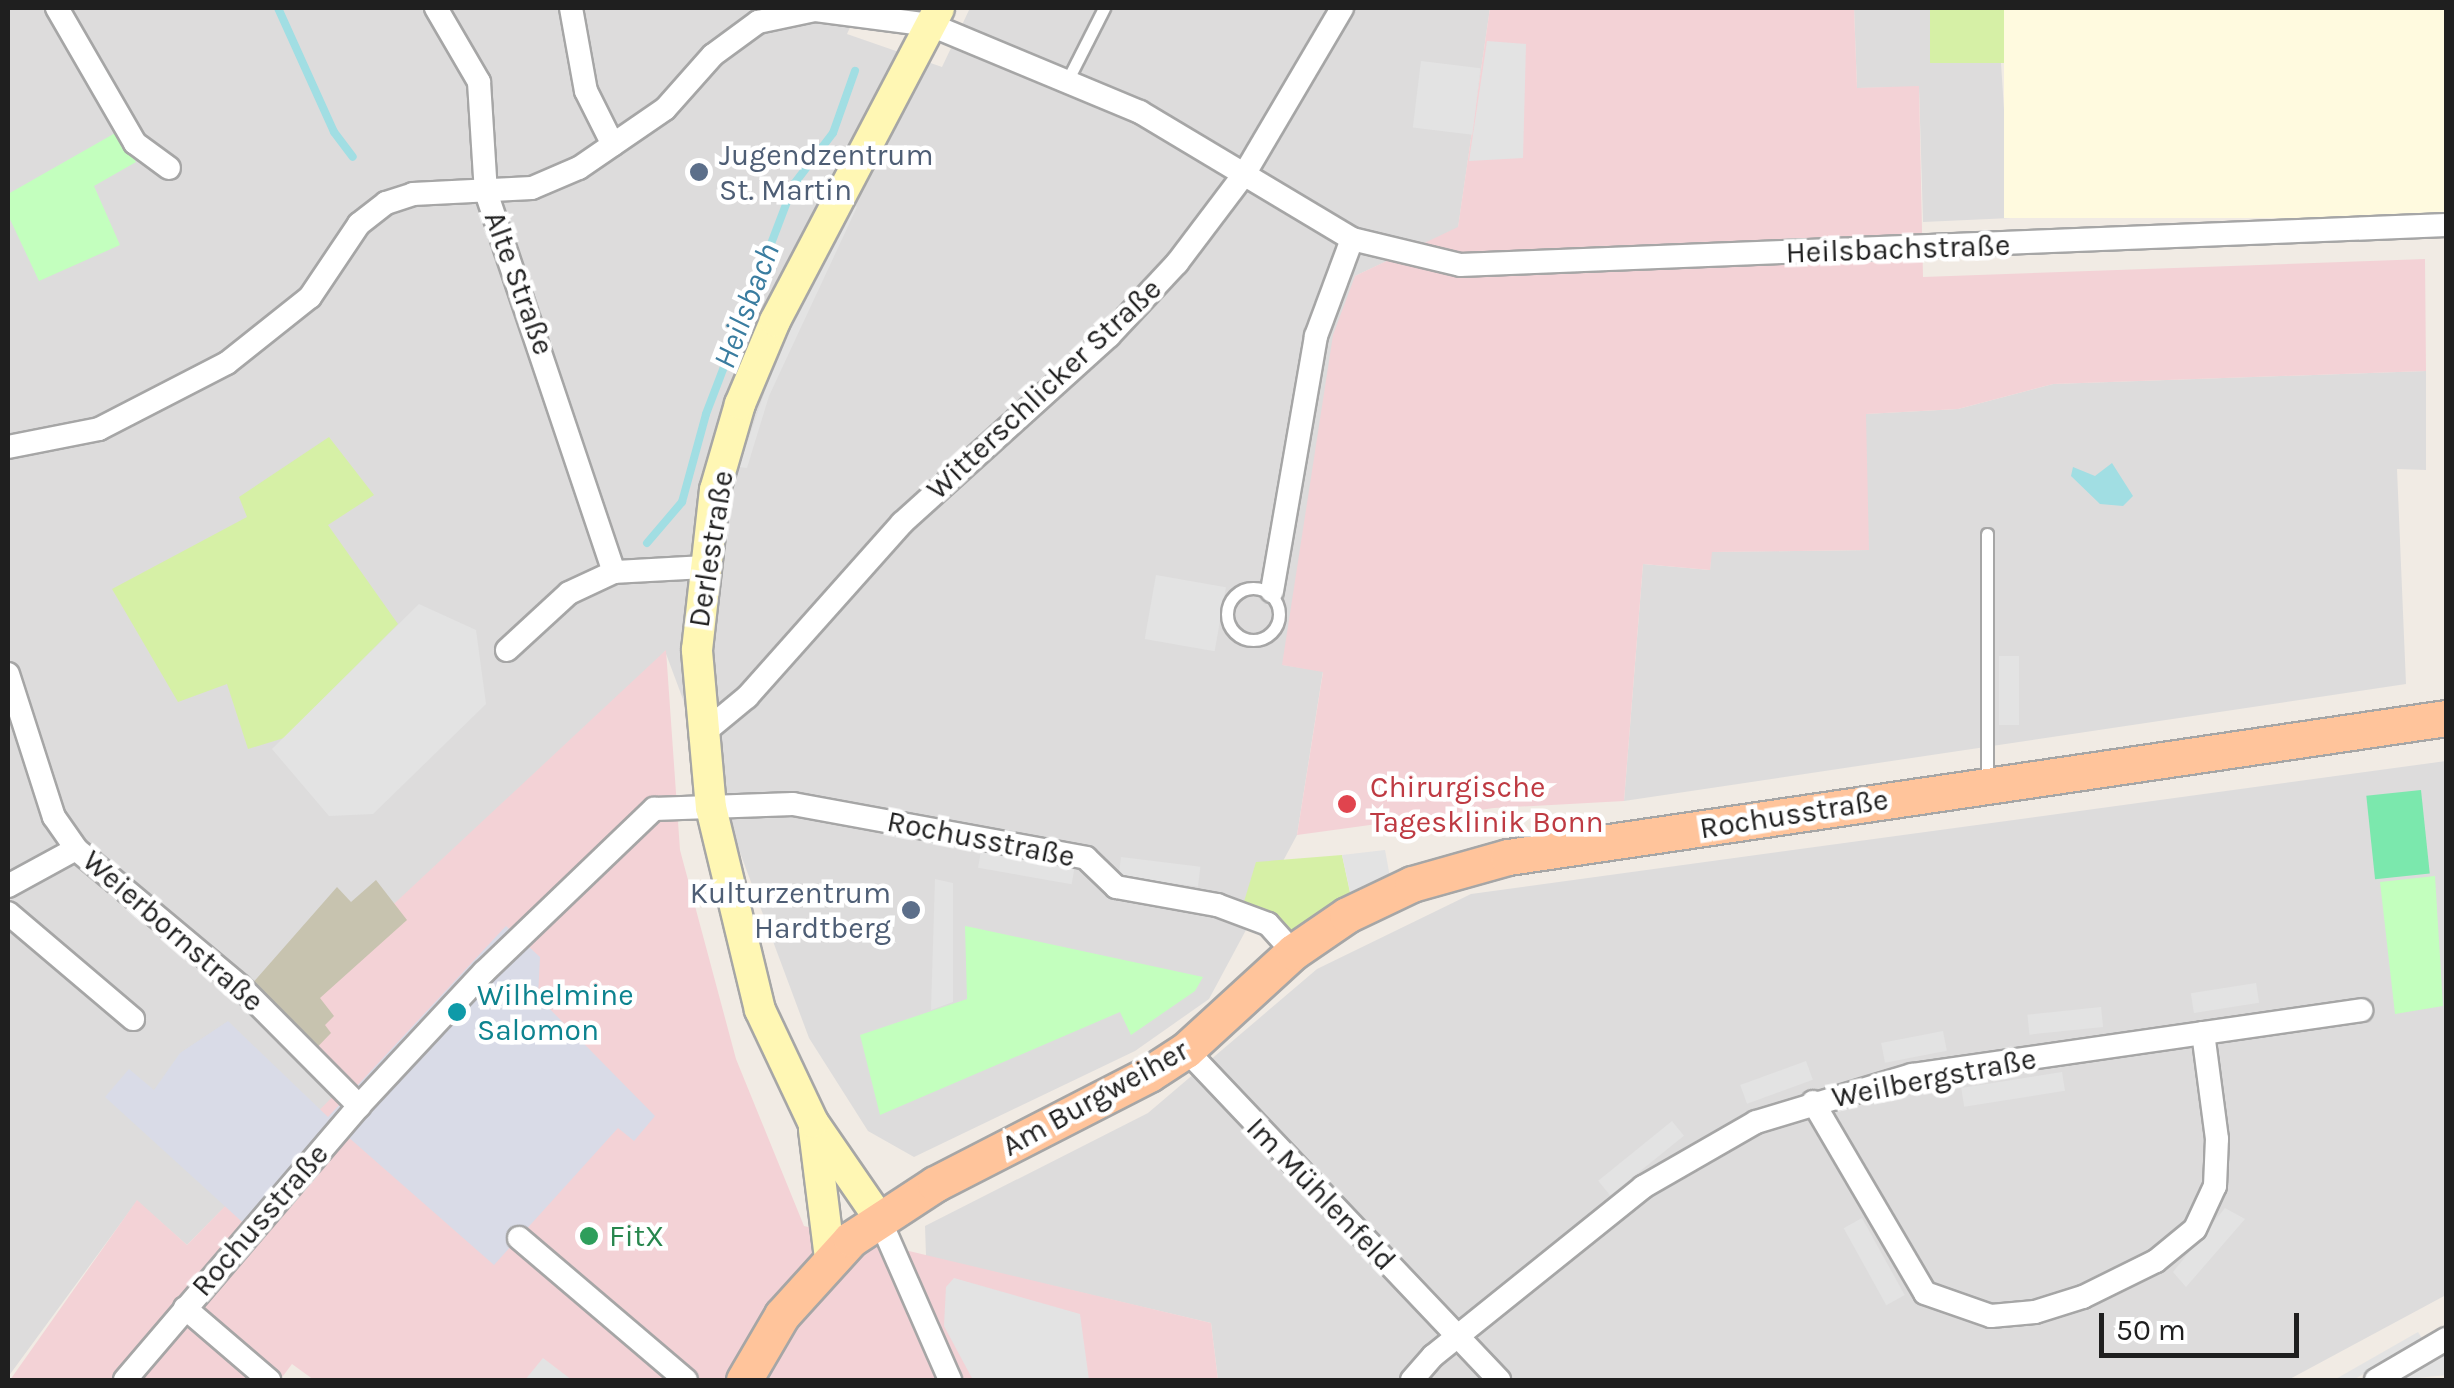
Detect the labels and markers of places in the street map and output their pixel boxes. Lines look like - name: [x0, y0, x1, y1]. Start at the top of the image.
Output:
- place label: Jugendzentrum St. Martin: [719, 137, 934, 208]
- marker: Jugendzentrum St. Martin: [688, 161, 710, 183]
- place label: Chirurgische Tagesklinik Bonn: [1370, 769, 1604, 840]
- marker: Chirurgische Tagesklinik Bonn: [1334, 791, 1360, 817]
- place label: Kulturzentrum Hardtberg: [690, 875, 891, 946]
- marker: Kulturzentrum Hardtberg: [900, 899, 922, 921]
- place label: Wilhelmine Salomon: [477, 977, 634, 1048]
- marker: Wilhelmine Salomon: [446, 1001, 468, 1023]
- place label: FitX: [609, 1218, 664, 1254]
- marker: FitX: [578, 1225, 600, 1247]

